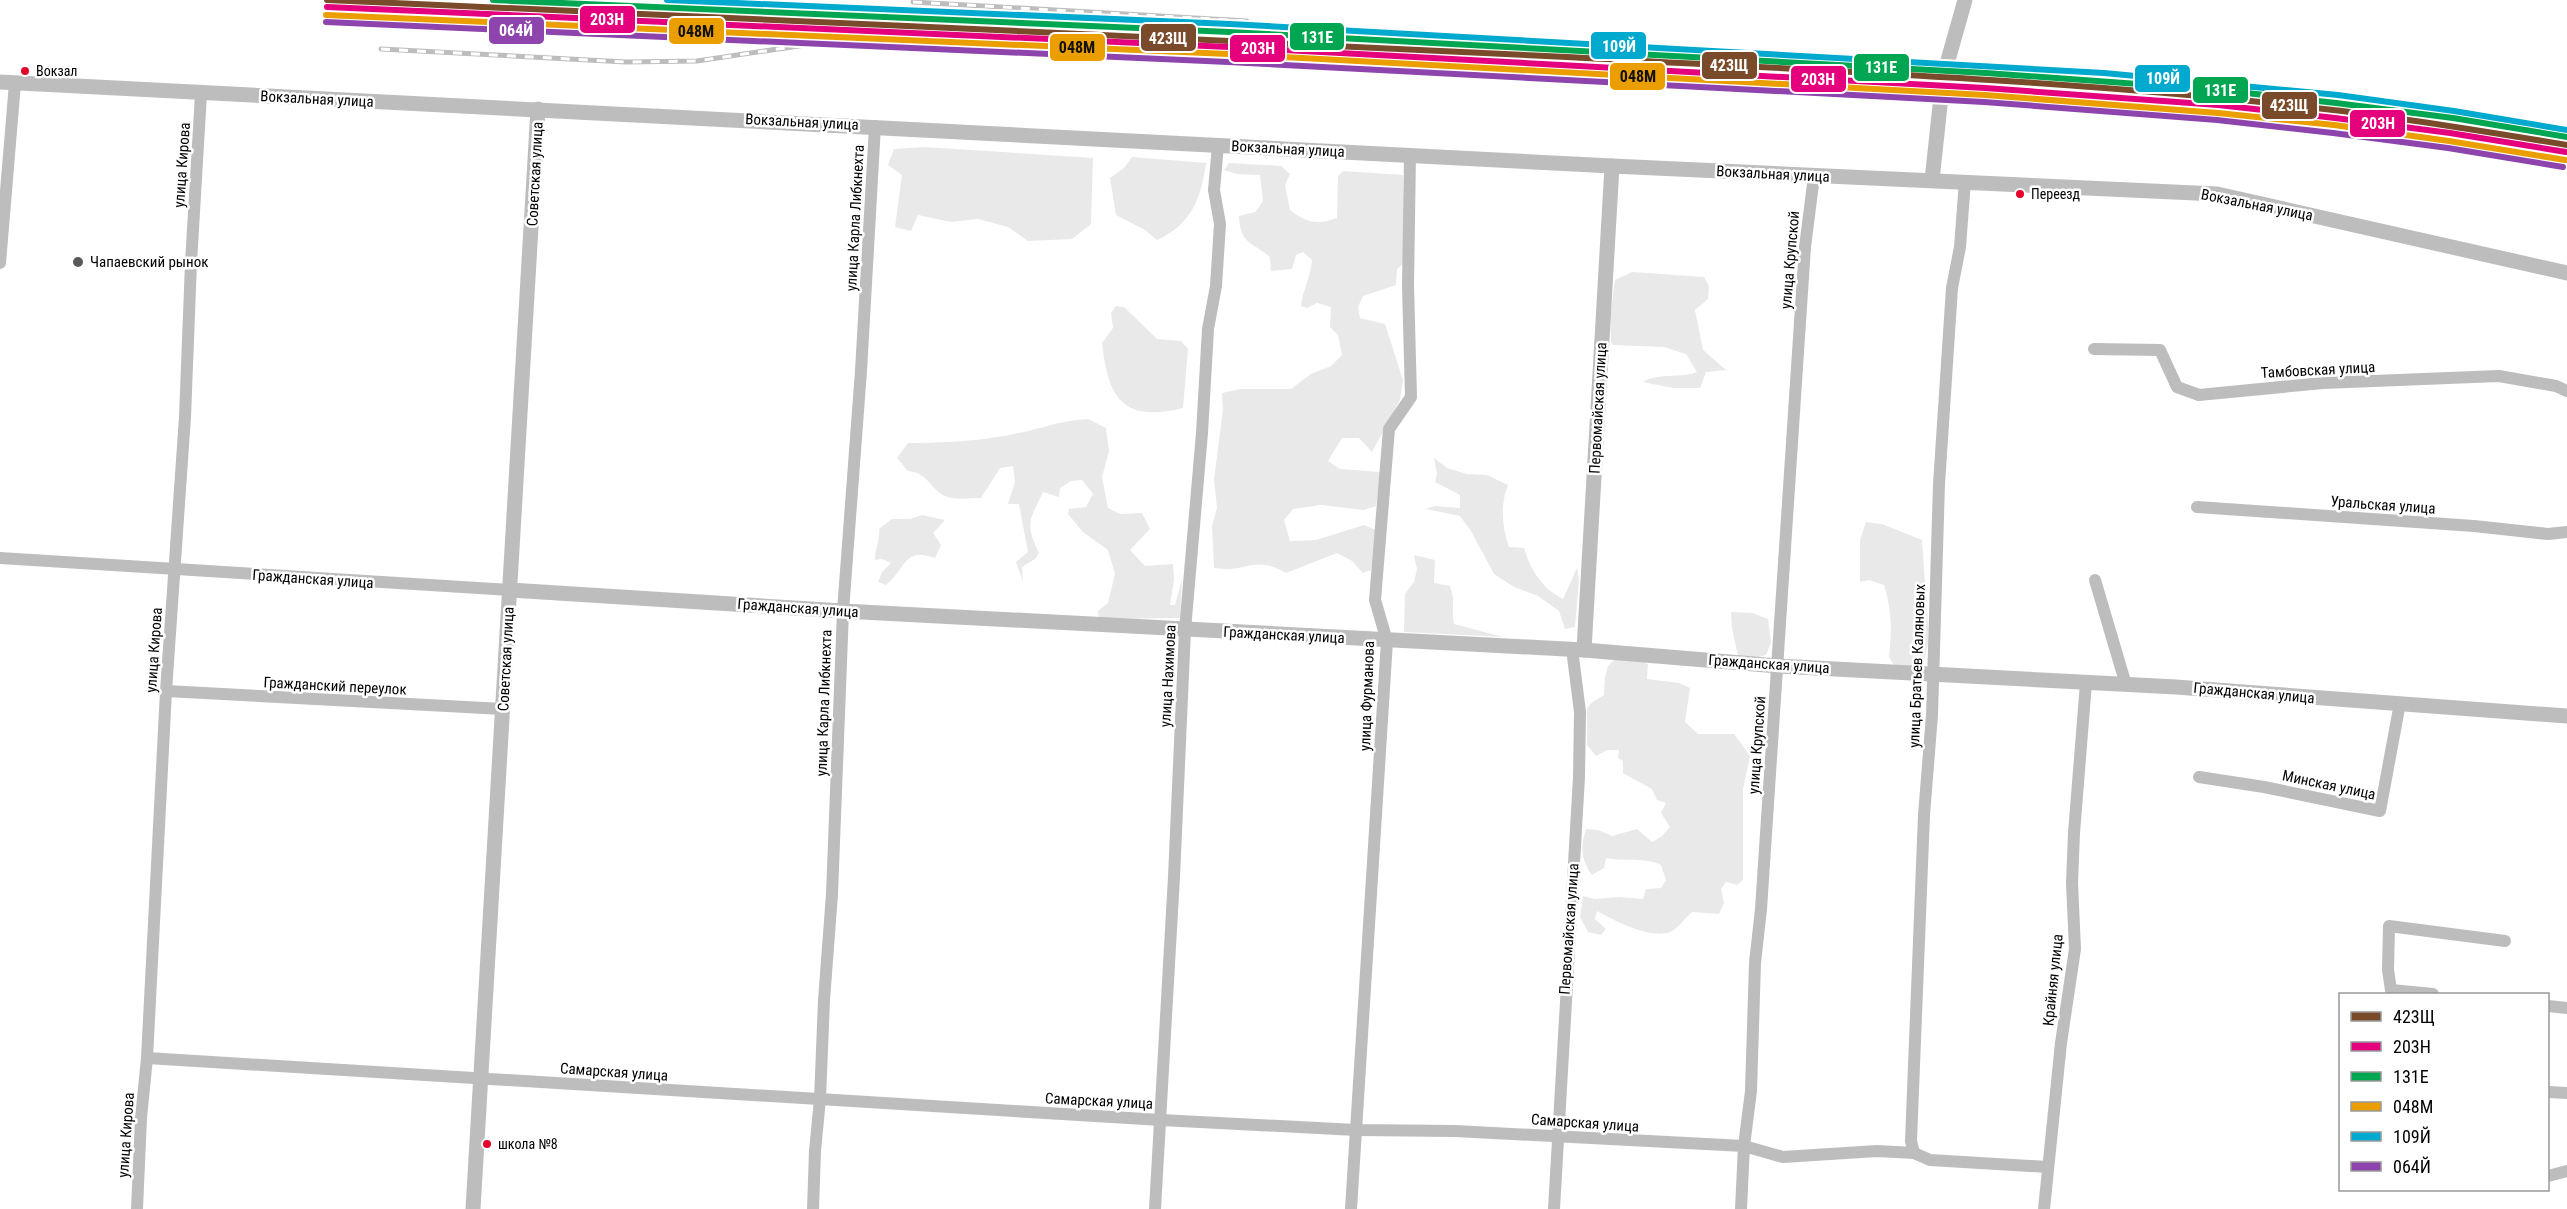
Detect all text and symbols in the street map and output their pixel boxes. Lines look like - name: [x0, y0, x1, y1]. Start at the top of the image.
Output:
- line badge: 203Н: [579, 5, 636, 34]
- text: 203Н: [590, 10, 624, 29]
- line badge: 064Й: [488, 16, 545, 45]
- line badge: 048М: [668, 17, 725, 45]
- text: 064Й: [499, 20, 533, 40]
- text: 048М: [678, 22, 714, 41]
- line badge: 131Е: [1289, 22, 1345, 51]
- line badge: 423Щ: [1140, 23, 1197, 52]
- text: 131Е: [1301, 28, 1333, 47]
- text: 423Щ: [1149, 29, 1187, 48]
- line badge: 109Й: [1590, 31, 1647, 60]
- line badge: 048М: [1049, 33, 1106, 62]
- line badge: 203Н: [1229, 34, 1286, 63]
- text: 109Й: [1602, 36, 1636, 56]
- text: 048М: [1059, 38, 1095, 57]
- text: 203Н: [1241, 39, 1275, 58]
- line badge: 423Щ: [1701, 51, 1758, 80]
- line badge: 131Е: [1853, 53, 1910, 82]
- text: 423Щ: [1710, 56, 1748, 75]
- text: 131Е: [1865, 58, 1897, 77]
- line badge: 048М: [1609, 62, 1666, 91]
- place label: Вокзал: [36, 63, 78, 79]
- line badge: 109Й: [2134, 64, 2191, 93]
- marker: Вокзал: [19, 65, 31, 77]
- line badge: 203Н: [1790, 65, 1847, 93]
- text: 048М: [1620, 67, 1656, 86]
- text: 109Й: [2146, 68, 2180, 88]
- text: 203Н: [1801, 70, 1835, 89]
- line badge: 131Е: [2192, 76, 2249, 104]
- text: 131Е: [2204, 81, 2236, 100]
- street label: Вокзальная улица: [260, 87, 374, 111]
- line badge: 423Щ: [2261, 91, 2318, 120]
- text: 423Щ: [2270, 96, 2308, 115]
- line badge: 203Н: [2349, 109, 2406, 138]
- street label: Вокзальная улица: [745, 110, 859, 134]
- text: 203Н: [2361, 114, 2395, 133]
- street label: Советская улица: [523, 121, 547, 227]
- street label: улица Кирова: [170, 122, 194, 208]
- street label: Вокзальная улица: [1231, 137, 1345, 161]
- street label: улица Карла Либкнехта: [842, 144, 868, 292]
- street label: Вокзальная улица: [1716, 162, 1830, 186]
- street label: Вокзальная улица: [2200, 185, 2314, 225]
- place label: Переезд: [2031, 186, 2081, 202]
- marker: Переезд: [2014, 188, 2026, 200]
- street label: улица Крупской: [1777, 210, 1803, 310]
- place label: Чапаевский рынок: [90, 253, 208, 271]
- marker: Чапаевский рынок: [71, 255, 85, 269]
- street label: Первомайская улица: [1586, 342, 1610, 474]
- street label: Тамбовская улица: [2260, 358, 2376, 382]
- street label: Уральская улица: [2330, 492, 2436, 518]
- street label: Гражданская улица: [252, 566, 374, 592]
- street label: улица Братьев Каляновых: [1905, 583, 1929, 748]
- street label: Гражданская улица: [737, 595, 859, 621]
- street label: Советская улица: [494, 606, 518, 712]
- street label: улица Кирова: [142, 607, 166, 693]
- street label: Гражданская улица: [1223, 623, 1345, 647]
- street label: улица Нахимова: [1156, 624, 1180, 728]
- street label: улица Карла Либкнехта: [812, 629, 836, 777]
- street label: улица Фурманова: [1356, 641, 1378, 751]
- street label: Гражданская улица: [1708, 651, 1830, 677]
- street label: Гражданский переулок: [263, 673, 407, 699]
- street label: Гражданская улица: [2193, 679, 2315, 707]
- street label: улица Крупской: [1745, 695, 1769, 795]
- street label: Минская улица: [2281, 766, 2377, 804]
- street label: Первомайская улица: [1555, 863, 1583, 995]
- street label: Крайняя улица: [2039, 933, 2067, 1027]
- legend: [2339, 993, 2549, 1191]
- text: 423Щ: [2393, 1006, 2435, 1027]
- text: 203Н: [2393, 1036, 2431, 1057]
- street label: Самарская улица: [559, 1059, 669, 1085]
- text: 131Е: [2393, 1066, 2429, 1087]
- street label: Самарская улица: [1044, 1089, 1154, 1113]
- street label: улица Кирова: [114, 1092, 138, 1178]
- text: 048М: [2393, 1096, 2433, 1117]
- street label: Самарская улица: [1530, 1110, 1640, 1136]
- text: 109Й: [2393, 1126, 2431, 1147]
- place label: школа №8: [498, 1136, 558, 1152]
- marker: школа №8: [481, 1138, 493, 1150]
- text: 064Й: [2393, 1156, 2431, 1177]

